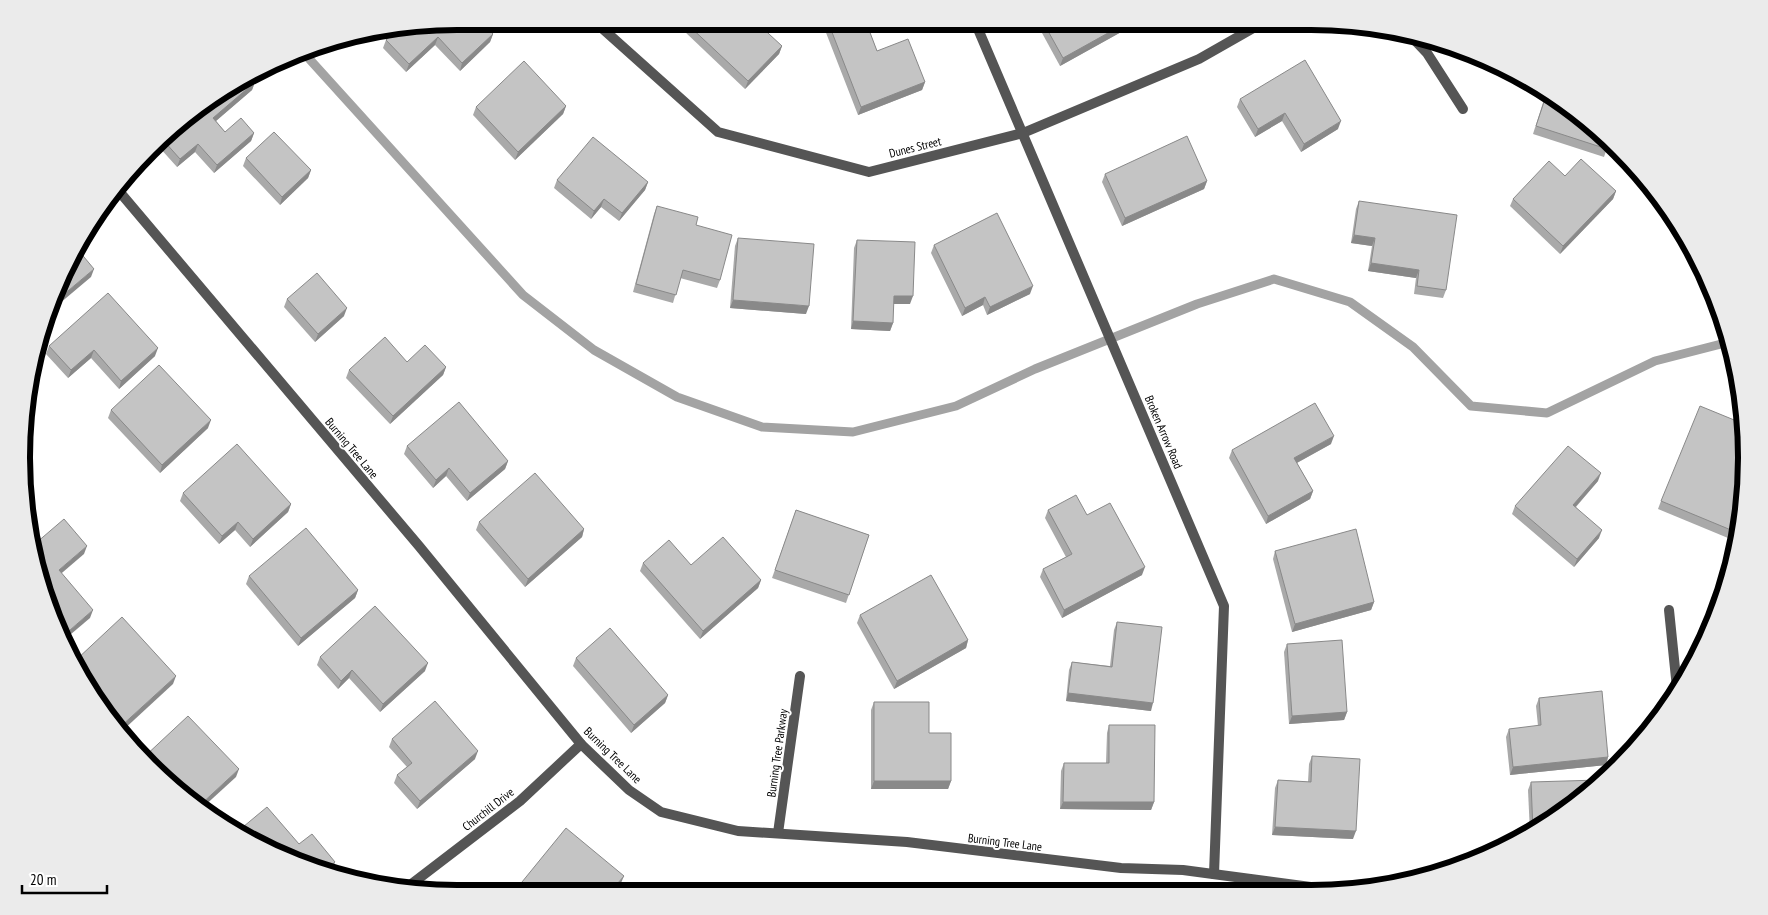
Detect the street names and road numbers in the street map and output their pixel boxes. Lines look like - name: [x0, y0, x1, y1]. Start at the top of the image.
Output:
- street label: Dunes Street: [887, 133, 943, 161]
- street label: Broken Arrow Road: [1142, 393, 1186, 471]
- street label: Burning Tree Lane: [322, 415, 382, 481]
- street label: Burning Tree Parkway: [763, 707, 791, 798]
- street label: Burning Tree Lane: [581, 724, 645, 786]
- street label: Churchill Drive: [459, 784, 517, 834]
- street label: Burning Tree Lane: [967, 830, 1043, 854]

